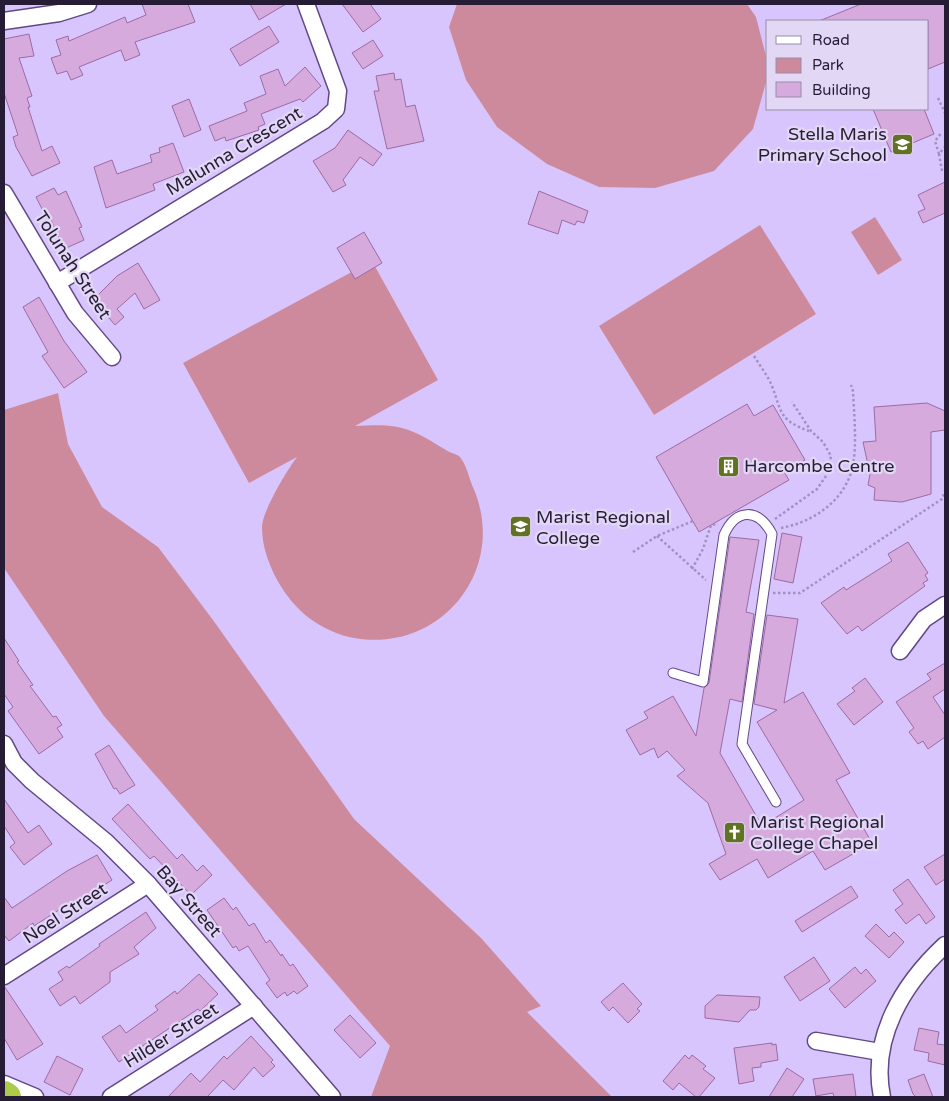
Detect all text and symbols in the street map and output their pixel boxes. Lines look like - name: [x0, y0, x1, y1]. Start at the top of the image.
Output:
- legend: [766, 20, 929, 110]
- text: Road: [812, 31, 850, 49]
- text: Park: [812, 56, 844, 74]
- text: Building: [812, 81, 871, 99]
- street label: Malunna Crescent: [162, 102, 306, 200]
- place label: Stella Maris Primary School: [758, 123, 887, 166]
- school or university icon: Stella Maris Primary School: [891, 132, 915, 156]
- street label: Tolunah Street: [30, 207, 116, 323]
- building icon: Harcombe Centre: [716, 454, 740, 478]
- place label: Harcombe Centre: [744, 455, 894, 477]
- place label: Marist Regional College: [536, 506, 670, 549]
- school or university icon: Marist Regional College: [508, 515, 532, 539]
- place label: Marist Regional College Chapel: [750, 811, 884, 854]
- church icon: Marist Regional College Chapel: [722, 820, 746, 844]
- street label: Bay Street: [152, 860, 226, 942]
- street label: Noel Street: [19, 878, 111, 948]
- street label: Hilder Street: [120, 997, 222, 1073]

